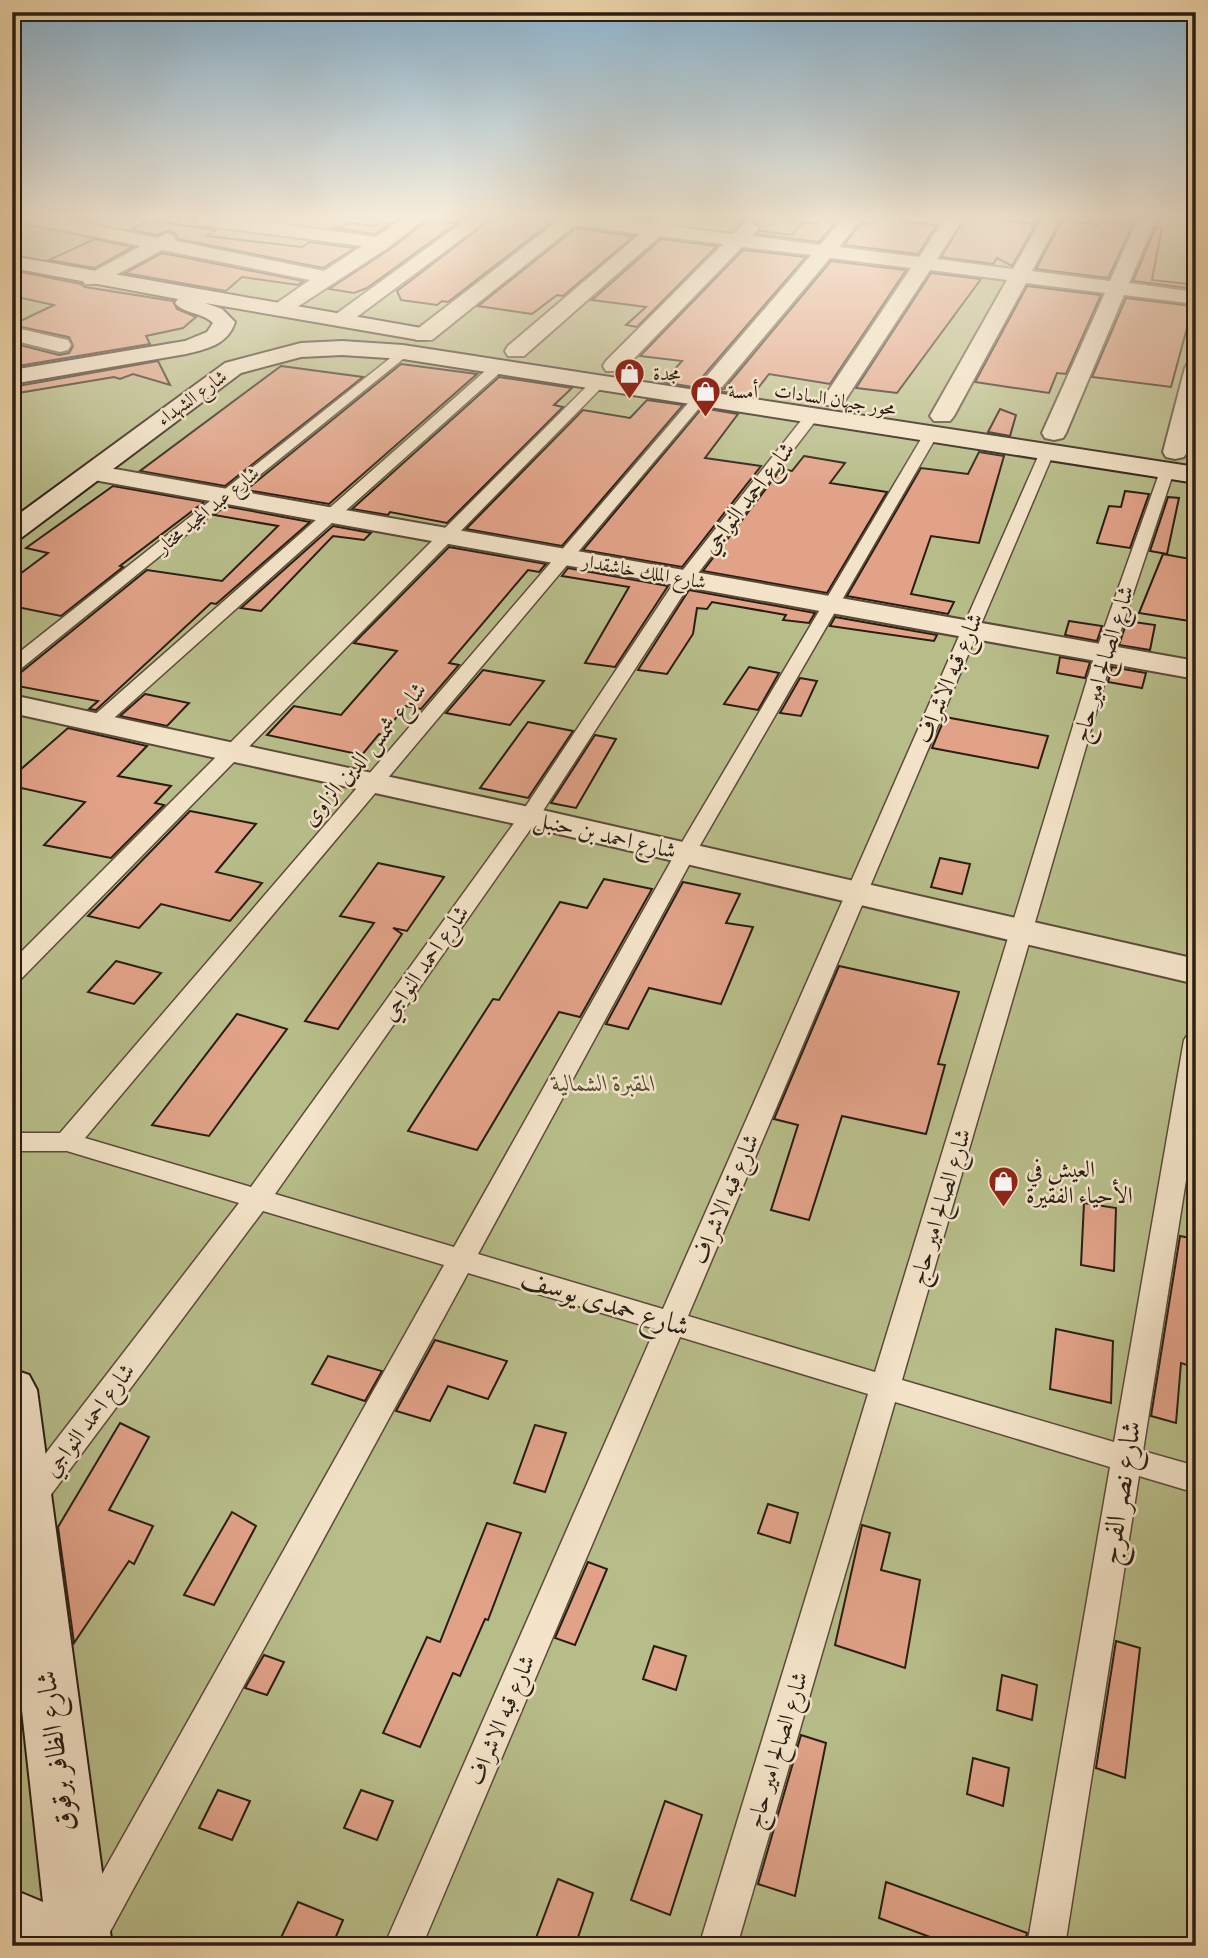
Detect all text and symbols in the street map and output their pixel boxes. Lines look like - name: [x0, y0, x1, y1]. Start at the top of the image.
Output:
- shop icon: مجدة: [613, 357, 647, 401]
- place label: مجدة: [653, 362, 681, 386]
- street label: شارع الشهداء: [152, 365, 233, 434]
- shop icon: أمسة: [688, 375, 722, 419]
- place label: أمسة: [728, 379, 758, 404]
- street label: محور جيهان السادات: [772, 379, 898, 422]
- street label: شارع احمد النواجي: [695, 436, 805, 563]
- street label: شارع عبد المجيد مختار: [150, 461, 266, 562]
- street label: شارع الملك خاشقدار: [578, 549, 708, 598]
- street label: شارع الصالح امير حاج: [1065, 582, 1146, 748]
- street label: شارع قبه الاشراف: [909, 608, 994, 749]
- street label: شارع شمس الدين الزاوى: [295, 676, 437, 835]
- street label: شارع احمد بن حنبل: [530, 805, 679, 870]
- street label: شارع احمد النواجي: [374, 899, 480, 1029]
- park label: المقبرة الشمالية: [550, 1069, 656, 1098]
- street label: شارع الصالح امير حاج: [902, 1125, 983, 1291]
- street label: شارع قبه الاشراف: [685, 1129, 770, 1270]
- place label: العيش في الأحياء الفقيرة: [1026, 1155, 1133, 1210]
- shop icon: العيش في الأحياء الفقيرة: [986, 1165, 1020, 1209]
- street label: شارع حمدى يوسف: [515, 1261, 694, 1350]
- street label: شارع احمد النواجي: [37, 1357, 145, 1486]
- street label: شارع نصر الفرج: [1092, 1419, 1157, 1569]
- street label: شارع قبه الاشراف: [461, 1650, 546, 1791]
- street label: شارع الظافر برقوق: [29, 1668, 88, 1833]
- street label: شارع الصالح امير حاج: [739, 1668, 820, 1834]

